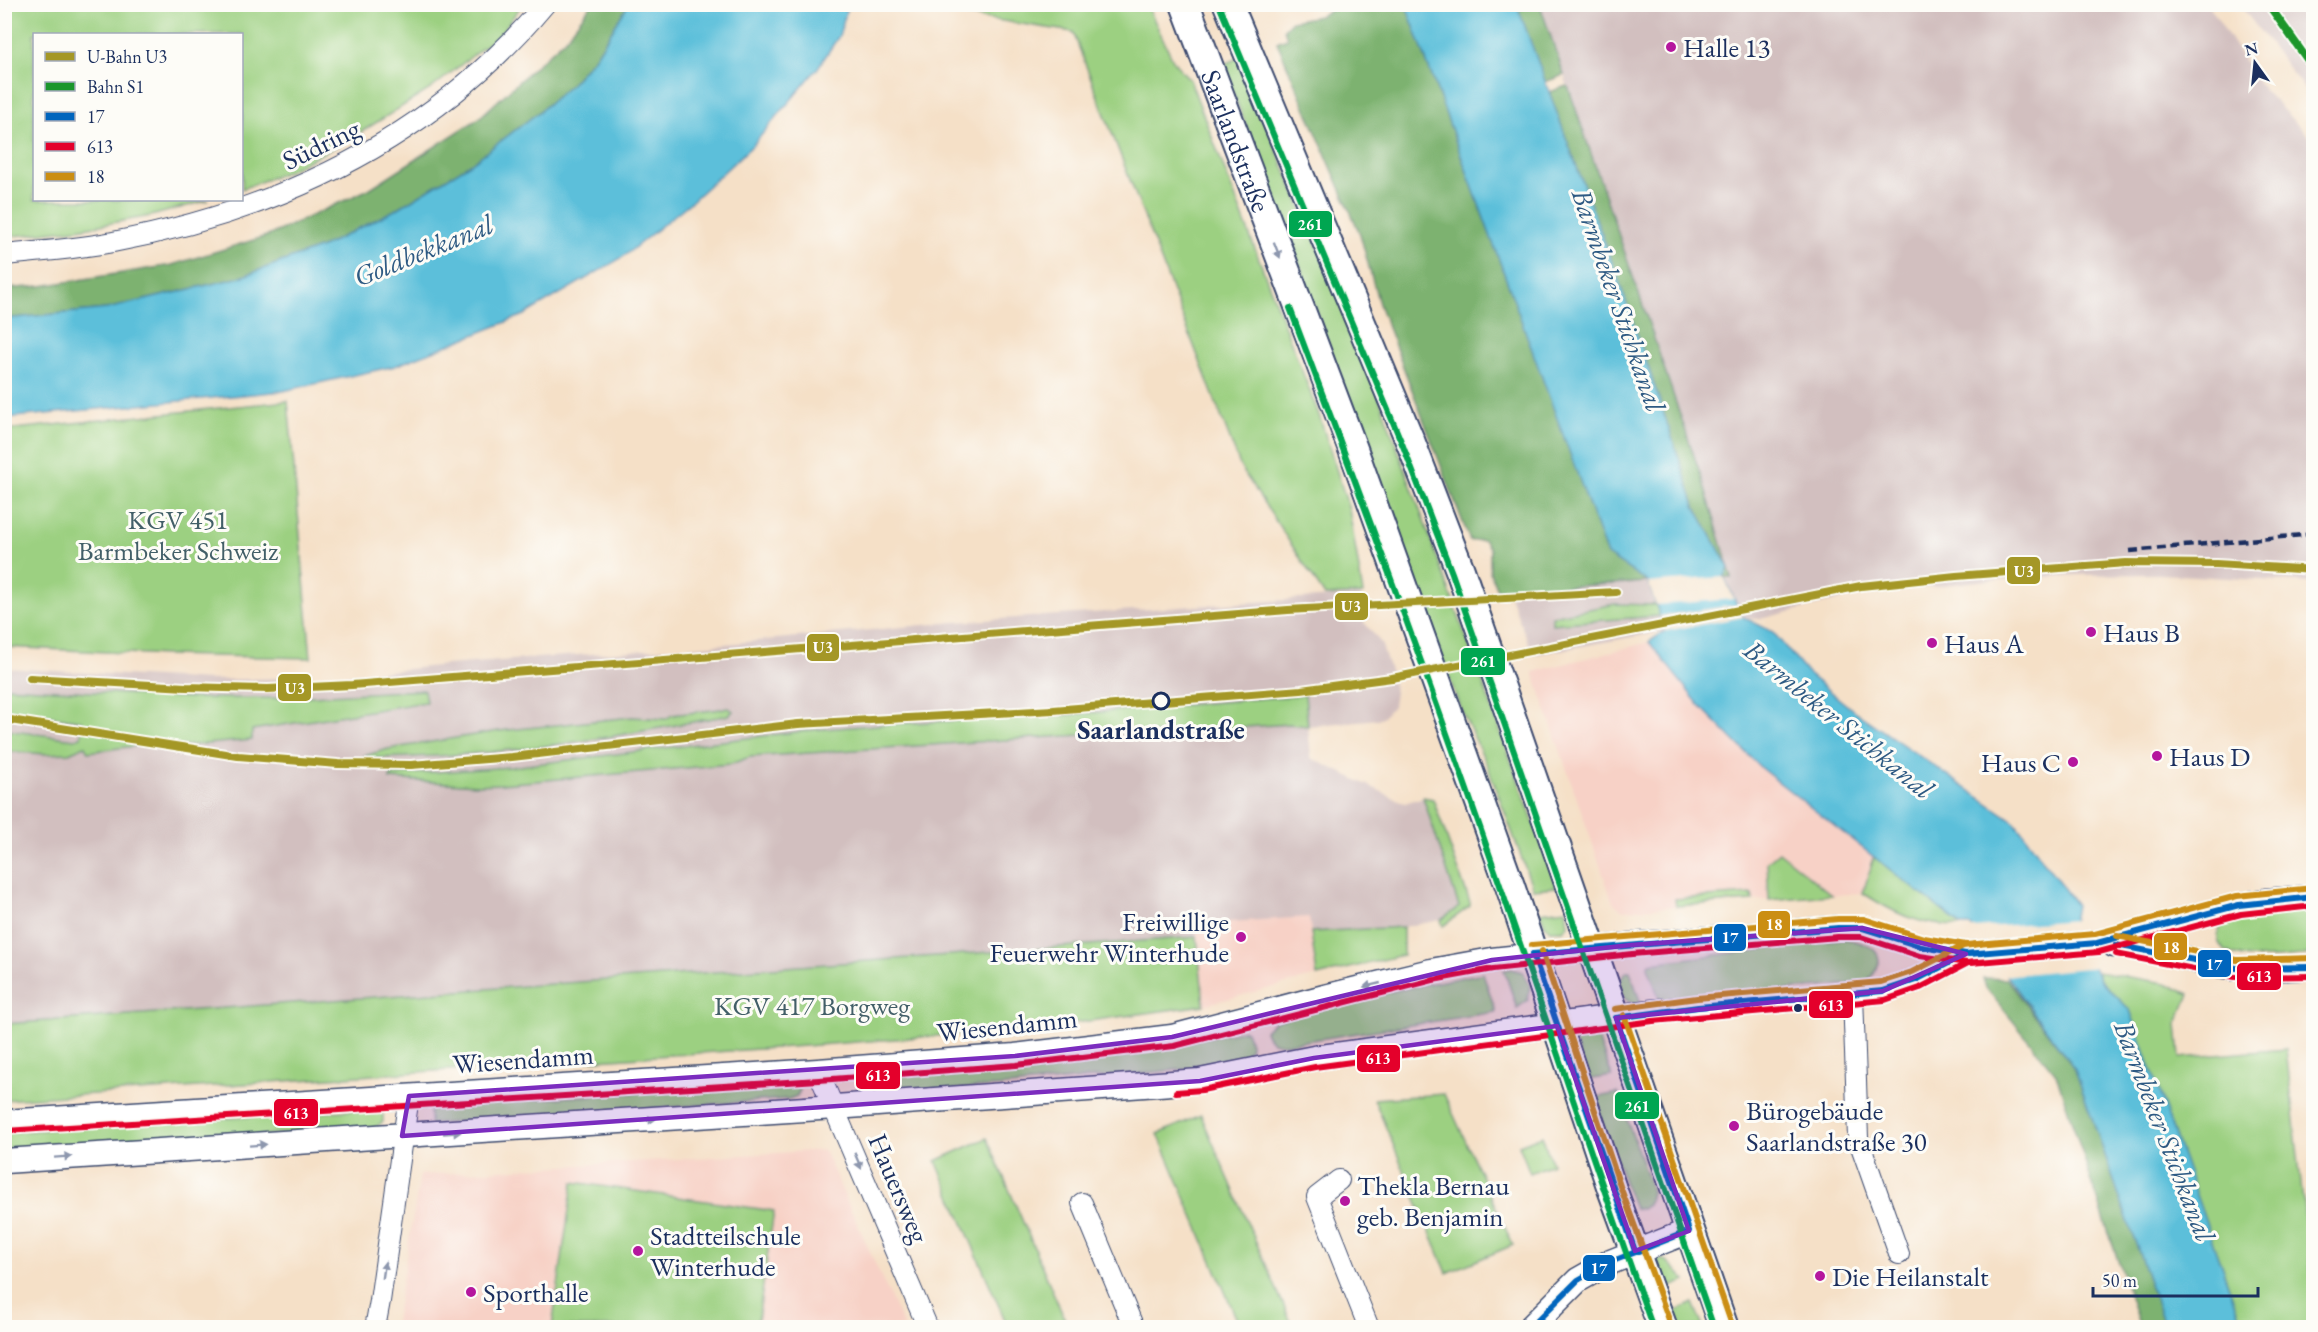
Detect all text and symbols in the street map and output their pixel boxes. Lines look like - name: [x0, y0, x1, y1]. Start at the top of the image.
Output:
- place label: Halle 13: [1683, 30, 1770, 65]
- legend: [33, 33, 243, 201]
- north arrow: [2225, 33, 2285, 93]
- text: N: [2242, 37, 2260, 61]
- marker: Halle 13: [1664, 40, 1678, 54]
- text: U-Bahn U3: [87, 45, 167, 68]
- street label: Saarlandstraße: [1194, 64, 1279, 217]
- text: Bahn S1: [87, 75, 144, 98]
- text: 17: [87, 105, 105, 128]
- street label: Südring: [276, 110, 366, 178]
- text: 613: [87, 135, 113, 158]
- text: 18: [87, 165, 104, 188]
- water label: Barmbeker Stichkanal: [1564, 183, 1674, 417]
- water label: Goldbekkanal: [348, 205, 499, 294]
- line badge: 261: [1288, 210, 1333, 238]
- text: 261: [1297, 214, 1323, 235]
- one-way arrow: [1273, 241, 1283, 259]
- park label: KGV 451 Barmbeker Schweiz: [78, 502, 279, 568]
- line badge: U3: [2006, 556, 2041, 585]
- text: U3: [2014, 561, 2034, 582]
- line badge: U3: [1334, 592, 1369, 621]
- text: U3: [1341, 596, 1361, 617]
- place label: Haus B: [2103, 615, 2180, 650]
- marker: Haus B: [2084, 625, 2098, 639]
- place label: Haus A: [1944, 626, 2024, 661]
- water label: Barmbeker Stichkanal: [1736, 631, 1942, 807]
- line badge: U3: [806, 633, 840, 662]
- marker: Haus A: [1925, 636, 1939, 650]
- text: U3: [813, 637, 833, 658]
- line badge: 261: [1460, 647, 1506, 676]
- text: 261: [1470, 651, 1496, 672]
- line badge: U3: [277, 673, 312, 702]
- text: U3: [285, 678, 305, 699]
- marker: Saarlandstraße: [1152, 692, 1170, 710]
- place label: Saarlandstraße: [1077, 712, 1245, 747]
- place label: Haus D: [2169, 739, 2250, 774]
- place label: Haus C: [1981, 745, 2061, 780]
- marker: Haus D: [2150, 749, 2164, 763]
- marker: Haus C: [2066, 755, 2080, 769]
- place label: Freiwillige Feuerwehr Winterhude: [990, 904, 1229, 970]
- line badge: 18: [1757, 910, 1791, 939]
- text: 18: [1766, 914, 1782, 935]
- line badge: 17: [1713, 923, 1747, 952]
- text: 17: [1722, 927, 1739, 948]
- marker: Freiwillige Feuerwehr Winterhude: [1234, 930, 1248, 944]
- line badge: 18: [2153, 932, 2188, 961]
- text: 18: [2163, 937, 2179, 958]
- line badge: 17: [2197, 949, 2232, 978]
- text: 17: [2206, 954, 2223, 975]
- line badge: 613: [2236, 962, 2282, 991]
- text: 613: [2246, 966, 2272, 987]
- one-way arrow: [1363, 981, 1381, 991]
- park label: KGV 417 Borgweg: [714, 988, 910, 1023]
- line badge: 613: [1808, 990, 1854, 1019]
- text: 613: [1818, 995, 1844, 1016]
- street label: Wiesendamm: [935, 1000, 1079, 1050]
- unlabelled marker: [1792, 1002, 1804, 1014]
- water label: Barmbeker Stichkanal: [2106, 1015, 2224, 1247]
- street label: Wiesendamm: [451, 1037, 595, 1081]
- line badge: 613: [1356, 1044, 1401, 1073]
- text: 613: [1365, 1048, 1391, 1069]
- line badge: 613: [855, 1061, 901, 1090]
- text: 613: [865, 1065, 891, 1086]
- line badge: 261: [1614, 1091, 1660, 1120]
- place label: Bürogebäude Saarlandstraße 30: [1746, 1093, 1927, 1159]
- text: 261: [1624, 1096, 1650, 1117]
- line badge: 613: [273, 1098, 319, 1127]
- text: 613: [283, 1103, 309, 1124]
- one-way arrow: [637, 1115, 656, 1125]
- marker: Bürogebäude Saarlandstraße 30: [1727, 1119, 1741, 1133]
- one-way arrow: [443, 1128, 462, 1137]
- street label: Hauersweg: [860, 1128, 938, 1248]
- one-way arrow: [248, 1140, 267, 1150]
- one-way arrow: [53, 1153, 72, 1162]
- one-way arrow: [853, 1153, 863, 1171]
- place label: Thekla Bernau geb. Benjamin: [1357, 1168, 1510, 1234]
- marker: Thekla Bernau geb. Benjamin: [1338, 1194, 1352, 1208]
- place label: Stadtteilschule Winterhude: [650, 1218, 801, 1284]
- marker: Stadtteilschule Winterhude: [631, 1244, 645, 1258]
- line badge: 17: [1582, 1254, 1616, 1282]
- text: 17: [1591, 1258, 1608, 1279]
- place label: Die Heilanstalt: [1832, 1259, 1989, 1294]
- one-way arrow: [380, 1260, 389, 1279]
- scale bar: [2093, 1260, 2258, 1298]
- marker: Die Heilanstalt: [1813, 1269, 1827, 1283]
- text: 50 m: [2102, 1269, 2137, 1292]
- place label: Sporthalle: [483, 1275, 589, 1310]
- marker: Sporthalle: [464, 1285, 478, 1299]

